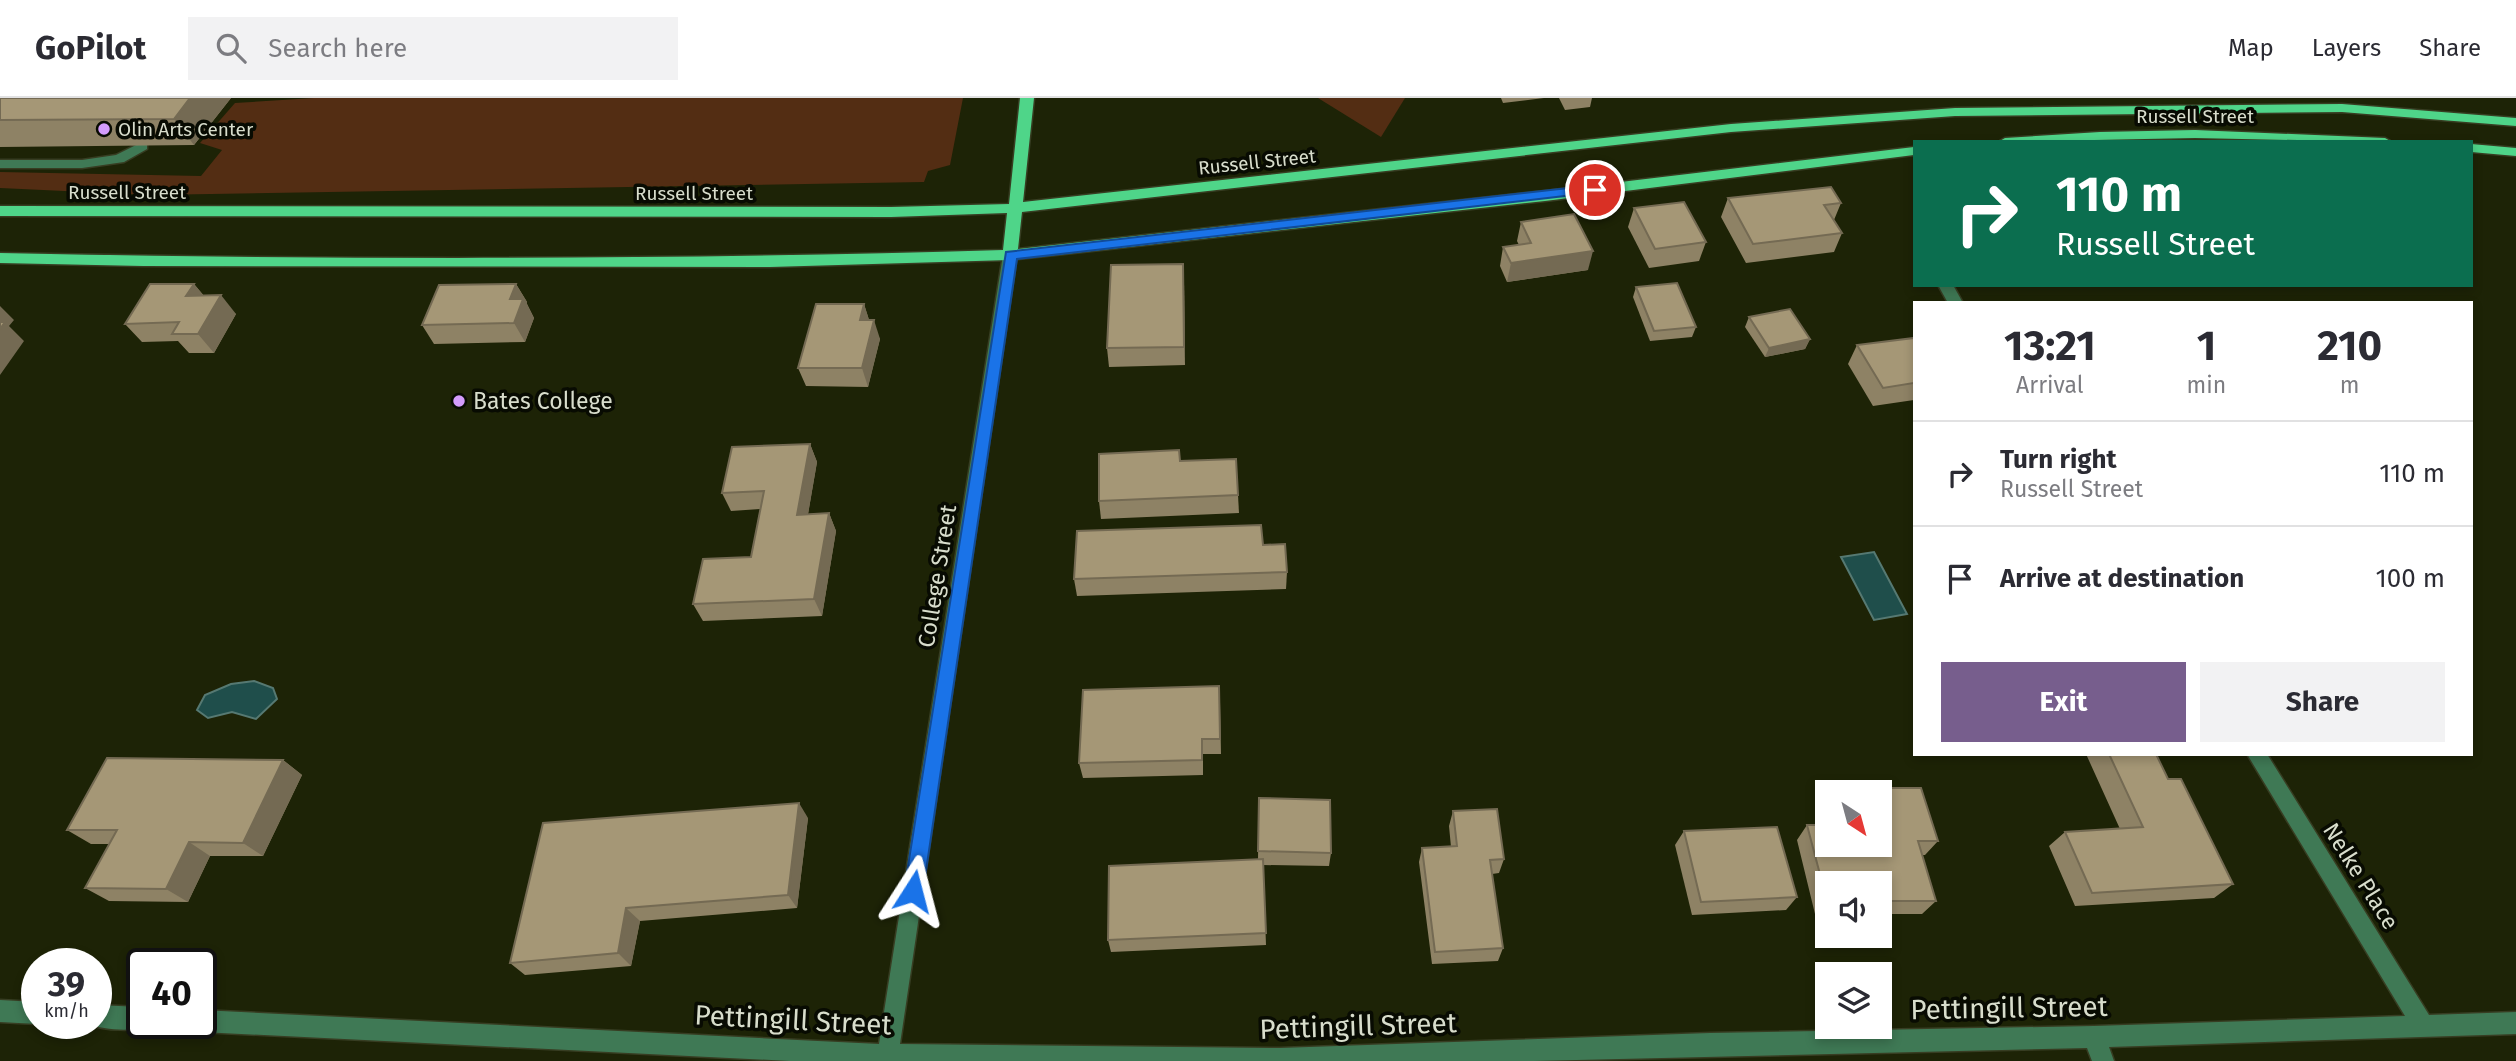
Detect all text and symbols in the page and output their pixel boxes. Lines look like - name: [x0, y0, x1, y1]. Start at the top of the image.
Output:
- search box: [188, 17, 678, 80]
- text: GoPilot: [35, 28, 146, 68]
- icon: search: [212, 29, 250, 67]
- text: Search here: [268, 33, 407, 64]
- text: Map: [2228, 34, 2274, 62]
- text: Layers: [2312, 34, 2381, 62]
- text: Share: [2419, 34, 2481, 62]
- street label: Russell Street: [2136, 105, 2254, 128]
- place label: Olin Arts Center: [118, 118, 254, 141]
- marker: Olin Arts Center: [96, 121, 112, 137]
- street label: Russell Street: [1197, 144, 1317, 180]
- pin: [1565, 160, 1625, 220]
- text: 110 m: [2056, 165, 2182, 224]
- icon: right: [1941, 168, 2032, 259]
- icon: arrive: [1576, 171, 1614, 209]
- street label: Russell Street: [68, 181, 186, 204]
- street label: Russell Street: [635, 182, 753, 205]
- text: Russell Street: [2056, 225, 2255, 263]
- text: 13:21: [2004, 321, 2096, 371]
- text: 1: [2197, 321, 2216, 371]
- text: 210: [2317, 321, 2382, 371]
- text: Arrival: [2016, 371, 2083, 399]
- text: min: [2187, 371, 2226, 399]
- text: m: [2340, 371, 2359, 399]
- place label: Bates College: [473, 387, 613, 415]
- marker: Bates College: [451, 393, 467, 409]
- text: Turn right: [2000, 444, 2117, 475]
- icon: right: [1941, 455, 1979, 493]
- text: 110 m: [2379, 458, 2445, 489]
- text: Russell Street: [2000, 475, 2143, 503]
- street label: College Street: [912, 502, 962, 649]
- icon: arrive: [1941, 560, 1979, 598]
- text: Arrive at destination: [2000, 563, 2244, 594]
- text: 100 m: [2376, 563, 2445, 594]
- button: Exit: [1941, 662, 2186, 742]
- button: Share: [2200, 662, 2445, 742]
- north arrow: [1815, 780, 1892, 858]
- map controls: [1815, 780, 1892, 1039]
- street label: Nelke Place: [2317, 817, 2405, 935]
- position arrow: [876, 854, 950, 928]
- button: sound: [1815, 871, 1892, 948]
- speed limit sign: 40: [126, 948, 217, 1039]
- button: layers: [1815, 962, 1892, 1039]
- text: 39: [48, 963, 85, 1005]
- street label: Pettingill Street: [1910, 990, 2109, 1026]
- street label: Pettingill Street: [694, 998, 893, 1042]
- text: km/h: [44, 1000, 89, 1022]
- street label: Pettingill Street: [1259, 1006, 1458, 1046]

